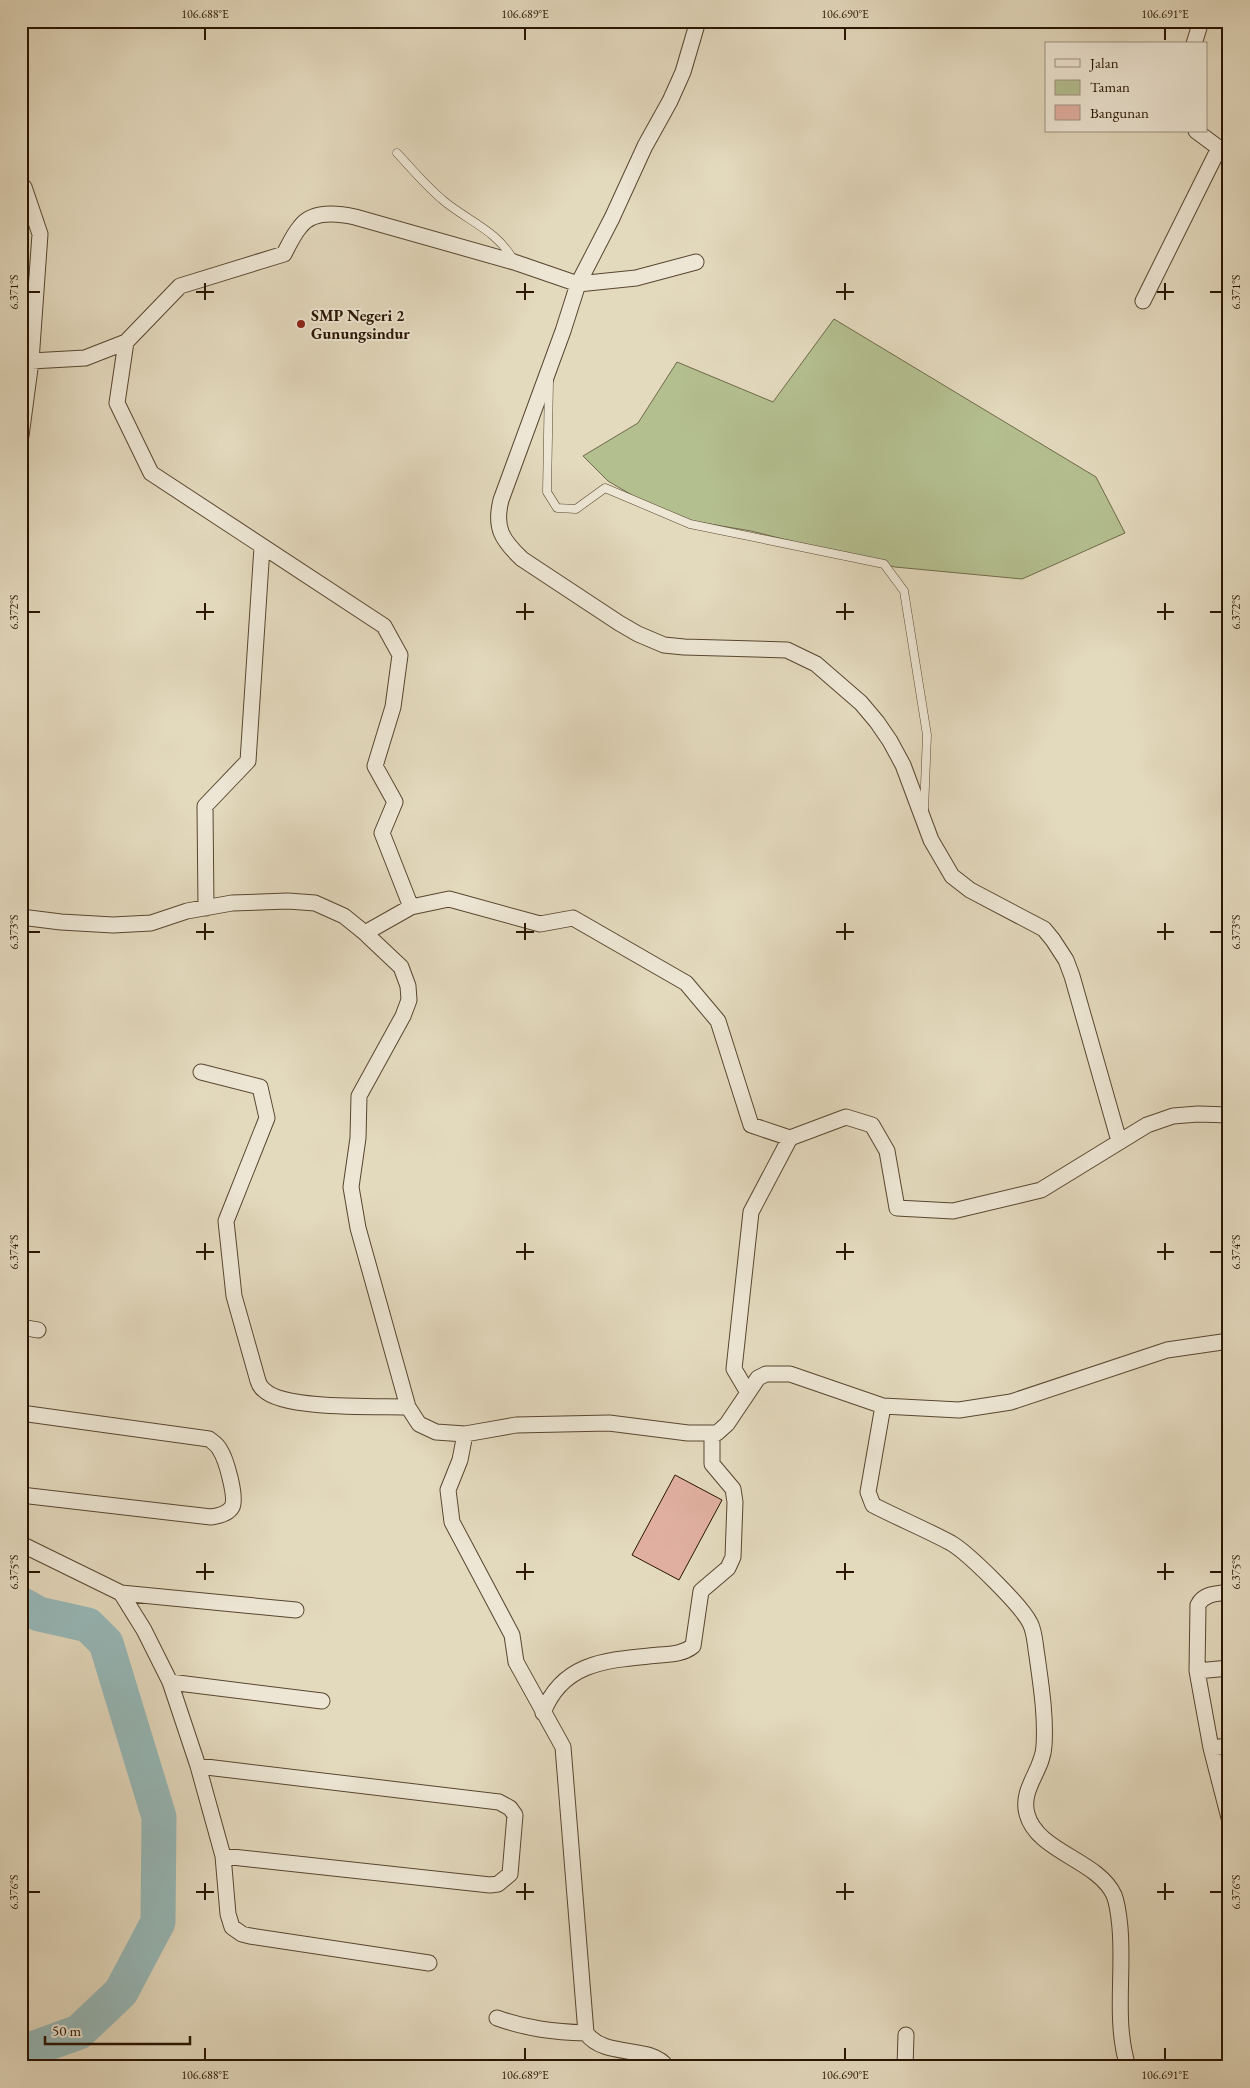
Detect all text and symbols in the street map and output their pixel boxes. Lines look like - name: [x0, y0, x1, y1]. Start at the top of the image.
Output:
- text: 106.688°E: [181, 6, 229, 22]
- text: 106.689°E: [501, 6, 549, 22]
- text: 106.690°E: [821, 6, 869, 22]
- text: 106.691°E: [1141, 6, 1189, 22]
- legend: [1045, 42, 1208, 132]
- text: Jalan: [1088, 53, 1119, 72]
- text: Taman: [1090, 77, 1130, 96]
- text: Bangunan: [1090, 103, 1149, 122]
- text: 6.371°S: [6, 274, 22, 309]
- text: 6.371°S: [1228, 274, 1244, 309]
- place label: SMP Negeri 2 Gunungsindur: [311, 305, 410, 344]
- marker: SMP Negeri 2 Gunungsindur: [295, 318, 307, 330]
- text: 6.372°S: [6, 594, 22, 629]
- text: 6.372°S: [1228, 594, 1244, 629]
- text: 6.373°S: [6, 914, 22, 949]
- text: 6.373°S: [1228, 914, 1244, 949]
- text: 6.374°S: [6, 1234, 22, 1269]
- text: 6.374°S: [1228, 1234, 1244, 1269]
- text: 6.375°S: [6, 1554, 22, 1589]
- text: 6.375°S: [1228, 1554, 1244, 1589]
- text: 6.376°S: [6, 1874, 22, 1909]
- text: 6.376°S: [1228, 1874, 1244, 1909]
- scale bar: [45, 2013, 190, 2045]
- text: 50 m: [52, 2021, 81, 2040]
- text: 106.688°E: [181, 2067, 229, 2083]
- text: 106.689°E: [501, 2067, 549, 2083]
- text: 106.690°E: [821, 2067, 869, 2083]
- text: 106.691°E: [1141, 2067, 1189, 2083]

